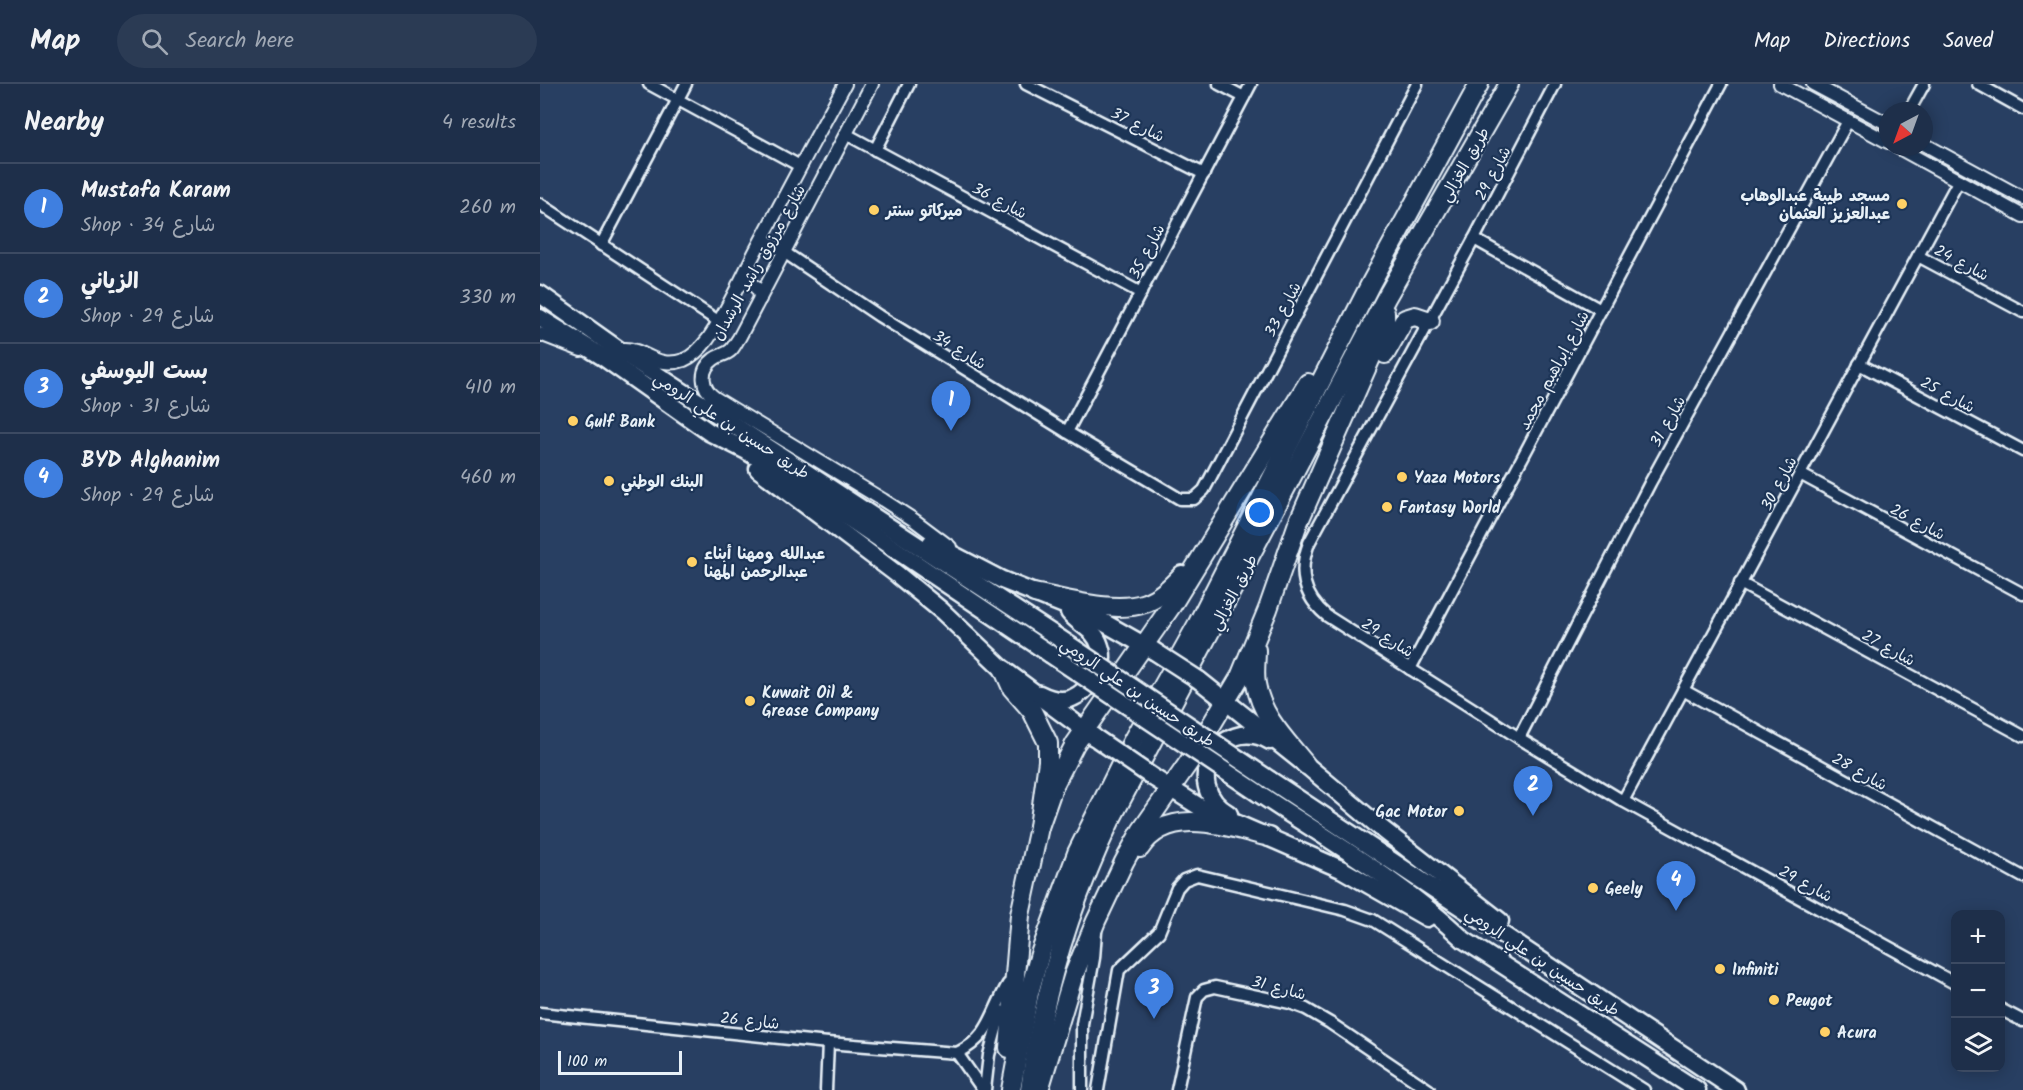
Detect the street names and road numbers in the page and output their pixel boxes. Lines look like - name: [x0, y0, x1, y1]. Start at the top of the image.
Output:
- street label: شارع 37: [1106, 101, 1169, 150]
- street label: طريق الغزالي: [1434, 123, 1498, 207]
- street label: شارع 29: [1469, 142, 1518, 205]
- street label: شارع 36: [967, 176, 1031, 226]
- street label: شارع مرزوق راشد الرشدان: [706, 180, 813, 345]
- street label: شارع 35: [1122, 220, 1172, 284]
- street label: شارع 24: [1929, 238, 1993, 288]
- street label: شارع 33: [1258, 278, 1308, 342]
- street label: شارع إبراهيم محمد: [1512, 306, 1596, 435]
- street label: شارع 34: [928, 324, 991, 377]
- street label: طريق حسين بن علي الرومي: [648, 366, 814, 487]
- street label: شارع 25: [1915, 370, 1979, 420]
- street label: شارع 31: [1644, 392, 1693, 452]
- street label: شارع 30: [1755, 452, 1804, 515]
- street label: شارع 26: [1885, 497, 1949, 547]
- street label: طريق الغزالي: [1204, 550, 1266, 636]
- street label: شارع 29: [1356, 612, 1418, 665]
- street label: شارع 27: [1857, 623, 1920, 673]
- street label: طريق حسين بن علي الرومي: [1054, 632, 1220, 755]
- street label: شارع 28: [1827, 747, 1892, 798]
- street label: شارع 29: [1774, 859, 1837, 909]
- street label: طريق حسين بن علي الرومي: [1459, 901, 1625, 1024]
- street label: شارع 31: [1249, 969, 1309, 1008]
- street label: شارع 26: [719, 1006, 781, 1037]

